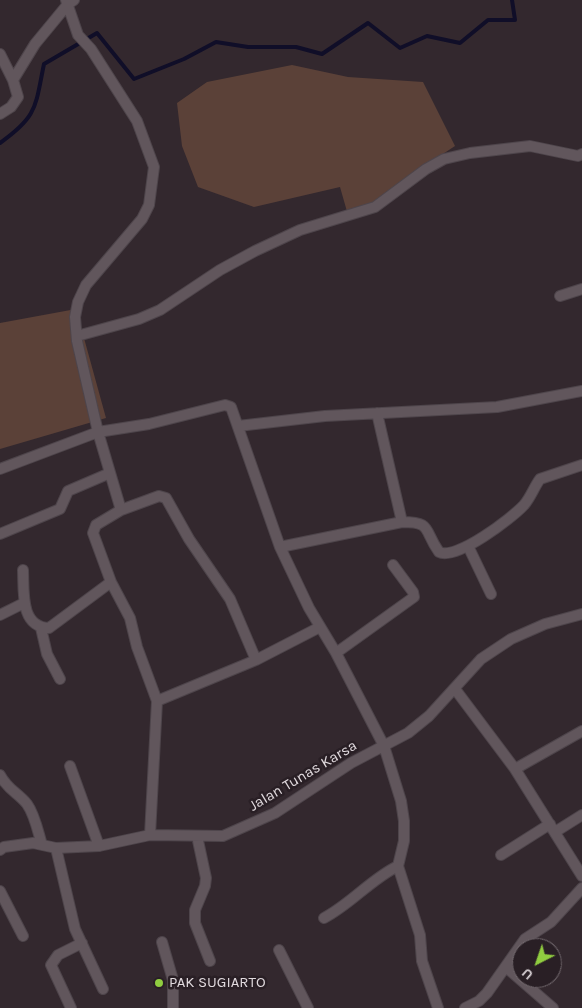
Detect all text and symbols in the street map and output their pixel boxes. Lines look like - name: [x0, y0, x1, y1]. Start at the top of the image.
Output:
- street label: Jalan Tunas Karsa: [246, 737, 360, 815]
- north arrow: [512, 938, 562, 988]
- text: U: [518, 964, 537, 984]
- place label: PAK SUGIARTO: [169, 974, 266, 992]
- marker: PAK SUGIARTO: [153, 977, 165, 989]

